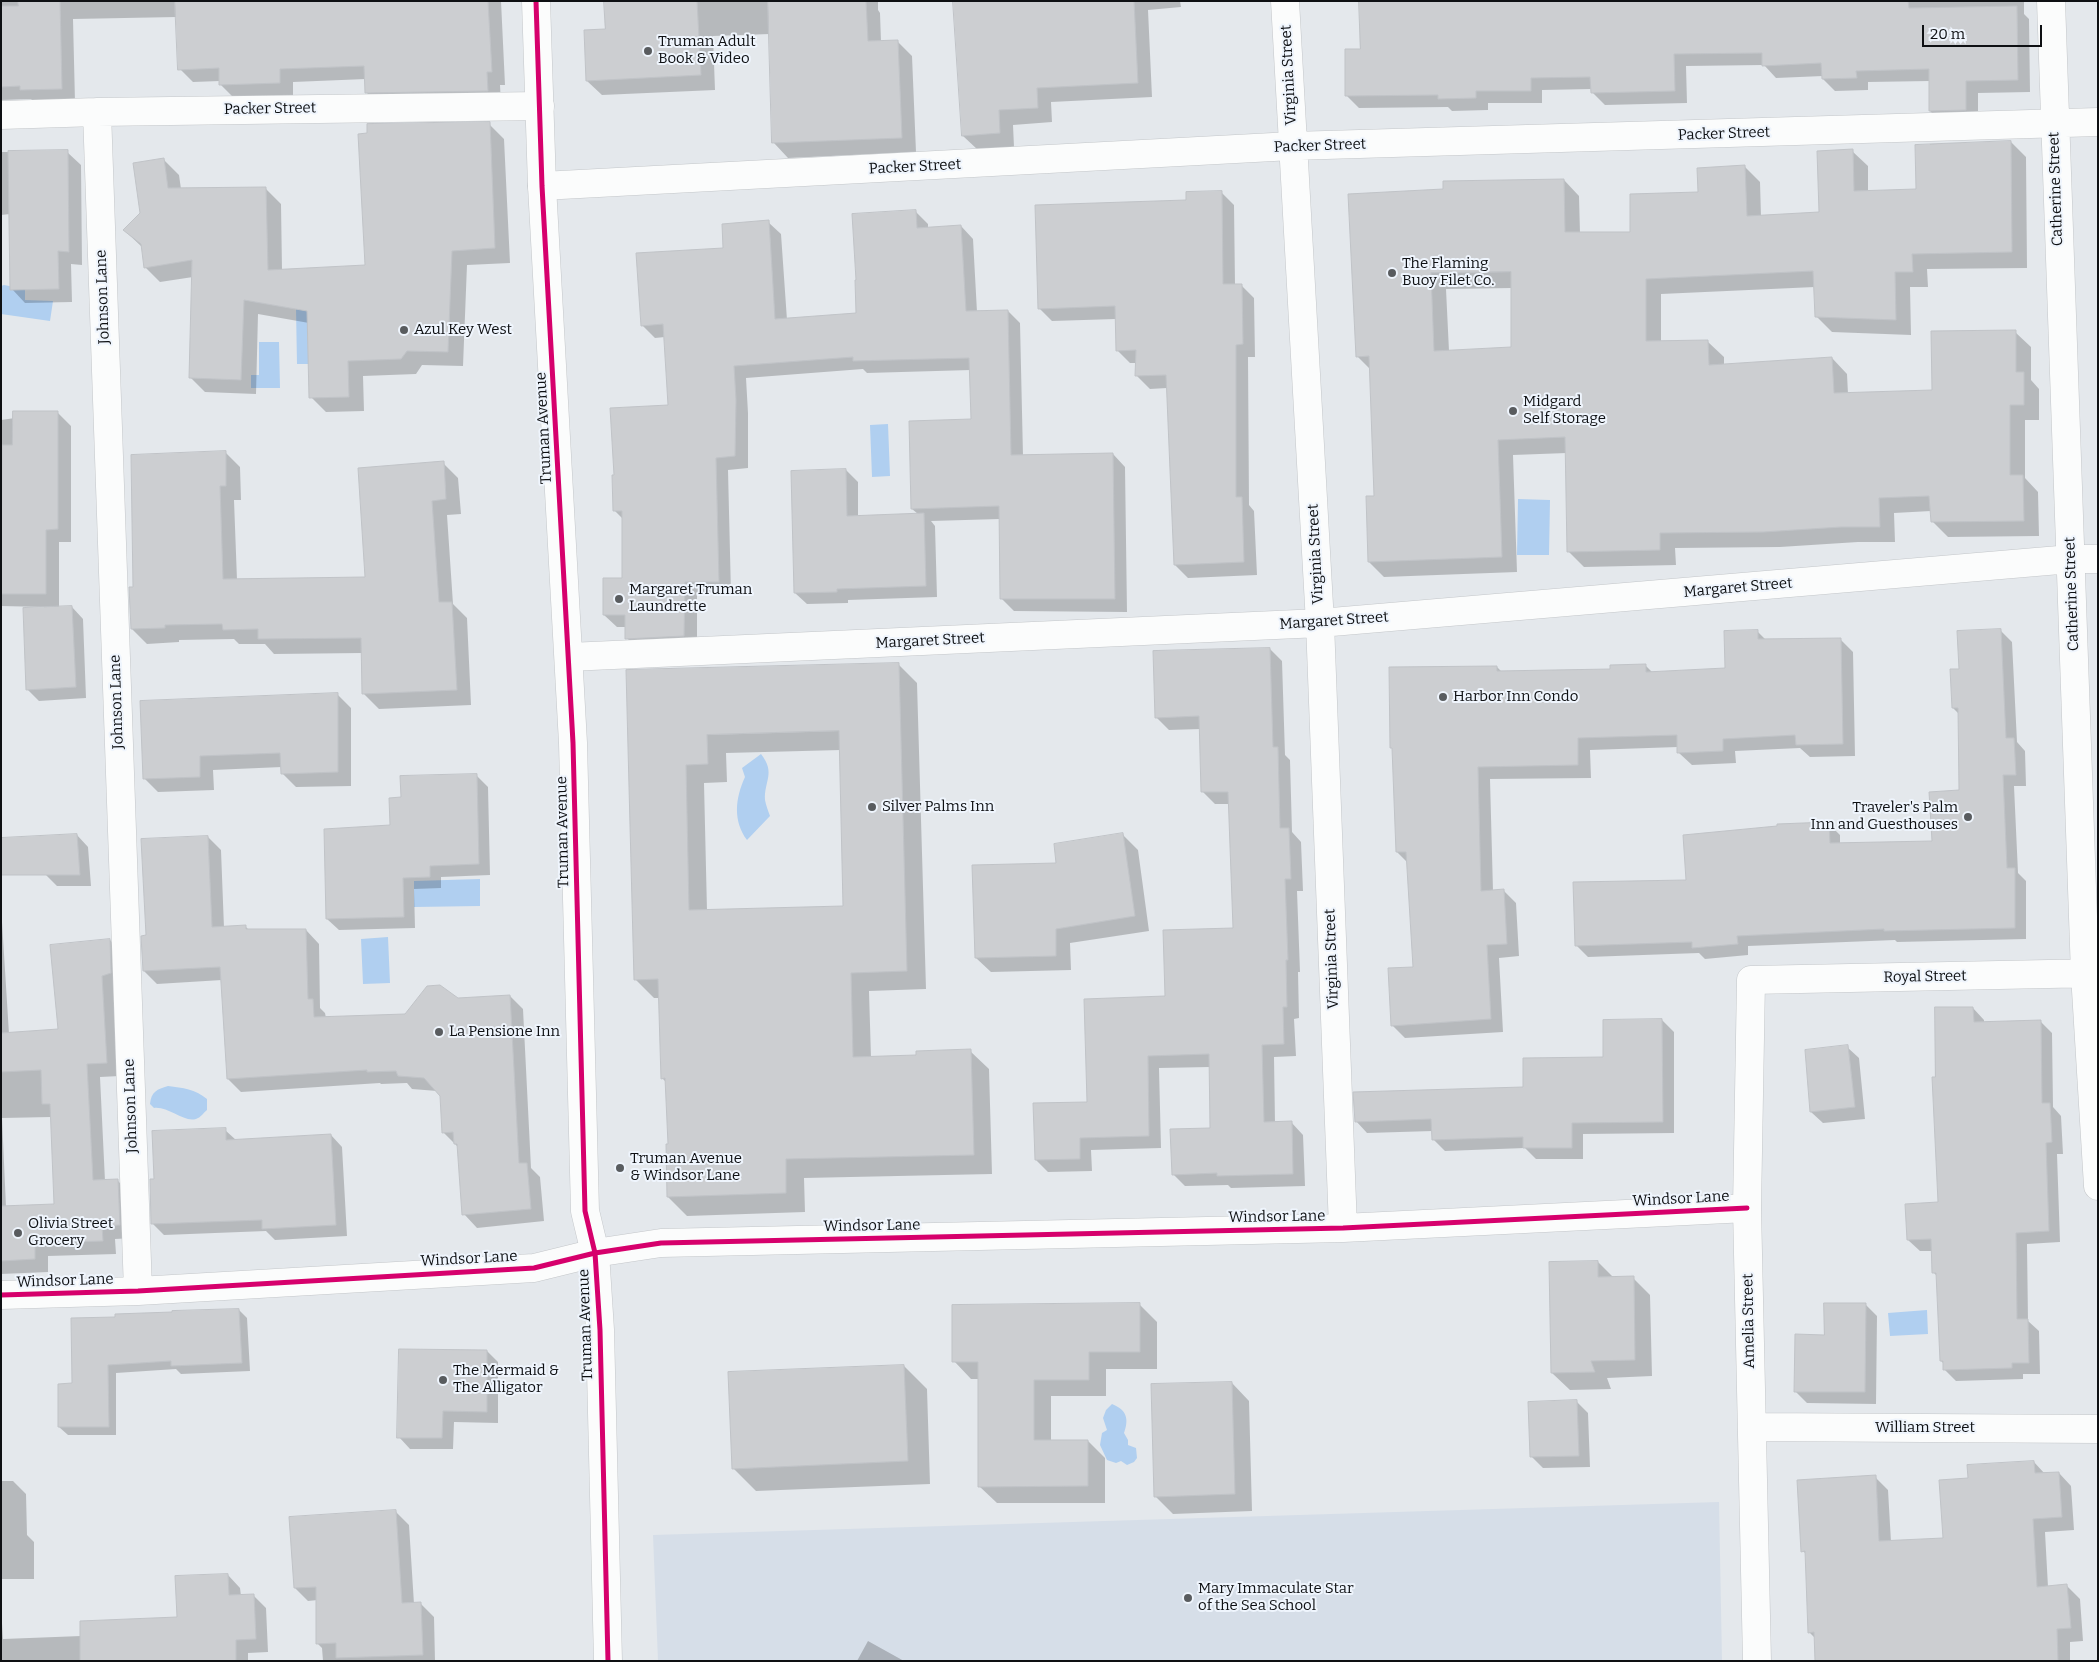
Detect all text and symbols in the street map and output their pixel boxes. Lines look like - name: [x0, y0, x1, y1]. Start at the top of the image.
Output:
- scale bar: [1924, 15, 2044, 47]
- street label: Virginia Street: [1277, 24, 1301, 126]
- text: 20 m: [1930, 25, 1965, 43]
- place label: Truman Adult Book & Video: [658, 33, 756, 68]
- marker: Truman Adult Book & Video: [642, 45, 654, 57]
- street label: Packer Street: [224, 99, 316, 119]
- street label: Packer Street: [1678, 123, 1770, 145]
- street label: Catherine Street: [2045, 132, 2067, 246]
- street label: Packer Street: [1274, 135, 1366, 157]
- street label: Packer Street: [868, 156, 962, 178]
- street label: Johnson Lane: [92, 249, 114, 345]
- place label: The Flaming Buoy Filet Co.: [1402, 255, 1494, 290]
- marker: The Flaming Buoy Filet Co.: [1386, 267, 1398, 279]
- place label: Azul Key West: [414, 321, 512, 339]
- marker: Azul Key West: [398, 324, 410, 336]
- street label: Truman Avenue: [532, 372, 556, 484]
- place label: Midgard Self Storage: [1523, 393, 1606, 428]
- marker: Midgard Self Storage: [1507, 405, 1519, 417]
- street label: Virginia Street: [1304, 503, 1328, 605]
- street label: Catherine Street: [2061, 537, 2083, 651]
- street label: Margaret Street: [1683, 574, 1793, 602]
- place label: Margaret Truman Laundrette: [629, 581, 752, 616]
- marker: Margaret Truman Laundrette: [613, 593, 625, 605]
- street label: Margaret Street: [1279, 608, 1389, 634]
- street label: Margaret Street: [875, 629, 985, 653]
- street label: Johnson Lane: [106, 654, 128, 750]
- place label: Harbor Inn Condo: [1453, 688, 1578, 706]
- marker: Harbor Inn Condo: [1437, 691, 1449, 703]
- street label: Truman Avenue: [553, 776, 573, 888]
- place label: Silver Palms Inn: [882, 798, 994, 816]
- place label: Traveler's Palm Inn and Guesthouses: [1811, 799, 1958, 834]
- marker: Silver Palms Inn: [866, 801, 878, 813]
- marker: Traveler's Palm Inn and Guesthouses: [1962, 811, 1974, 823]
- street label: Virginia Street: [1321, 908, 1343, 1010]
- street label: Royal Street: [1883, 967, 1967, 987]
- place label: La Pensione Inn: [449, 1023, 560, 1041]
- marker: La Pensione Inn: [433, 1026, 445, 1038]
- street label: Johnson Lane: [120, 1058, 142, 1154]
- place label: Truman Avenue & Windsor Lane: [630, 1150, 742, 1185]
- marker: Truman Avenue & Windsor Lane: [614, 1162, 626, 1174]
- street label: Windsor Lane: [1632, 1187, 1730, 1211]
- street label: Windsor Lane: [1228, 1207, 1326, 1227]
- place label: Olivia Street Grocery: [28, 1215, 113, 1250]
- street label: Windsor Lane: [823, 1216, 921, 1236]
- marker: Olivia Street Grocery: [12, 1227, 24, 1239]
- street label: Windsor Lane: [420, 1247, 518, 1271]
- street label: Truman Avenue: [575, 1269, 597, 1381]
- street label: Windsor Lane: [16, 1270, 114, 1292]
- street label: Amelia Street: [1739, 1273, 1759, 1369]
- place label: The Mermaid & The Alligator: [453, 1362, 559, 1397]
- marker: The Mermaid & The Alligator: [437, 1374, 449, 1386]
- street label: William Street: [1875, 1419, 1975, 1437]
- place label: Mary Immaculate Star of the Sea School: [1198, 1580, 1354, 1615]
- marker: Mary Immaculate Star of the Sea School: [1182, 1592, 1194, 1604]

